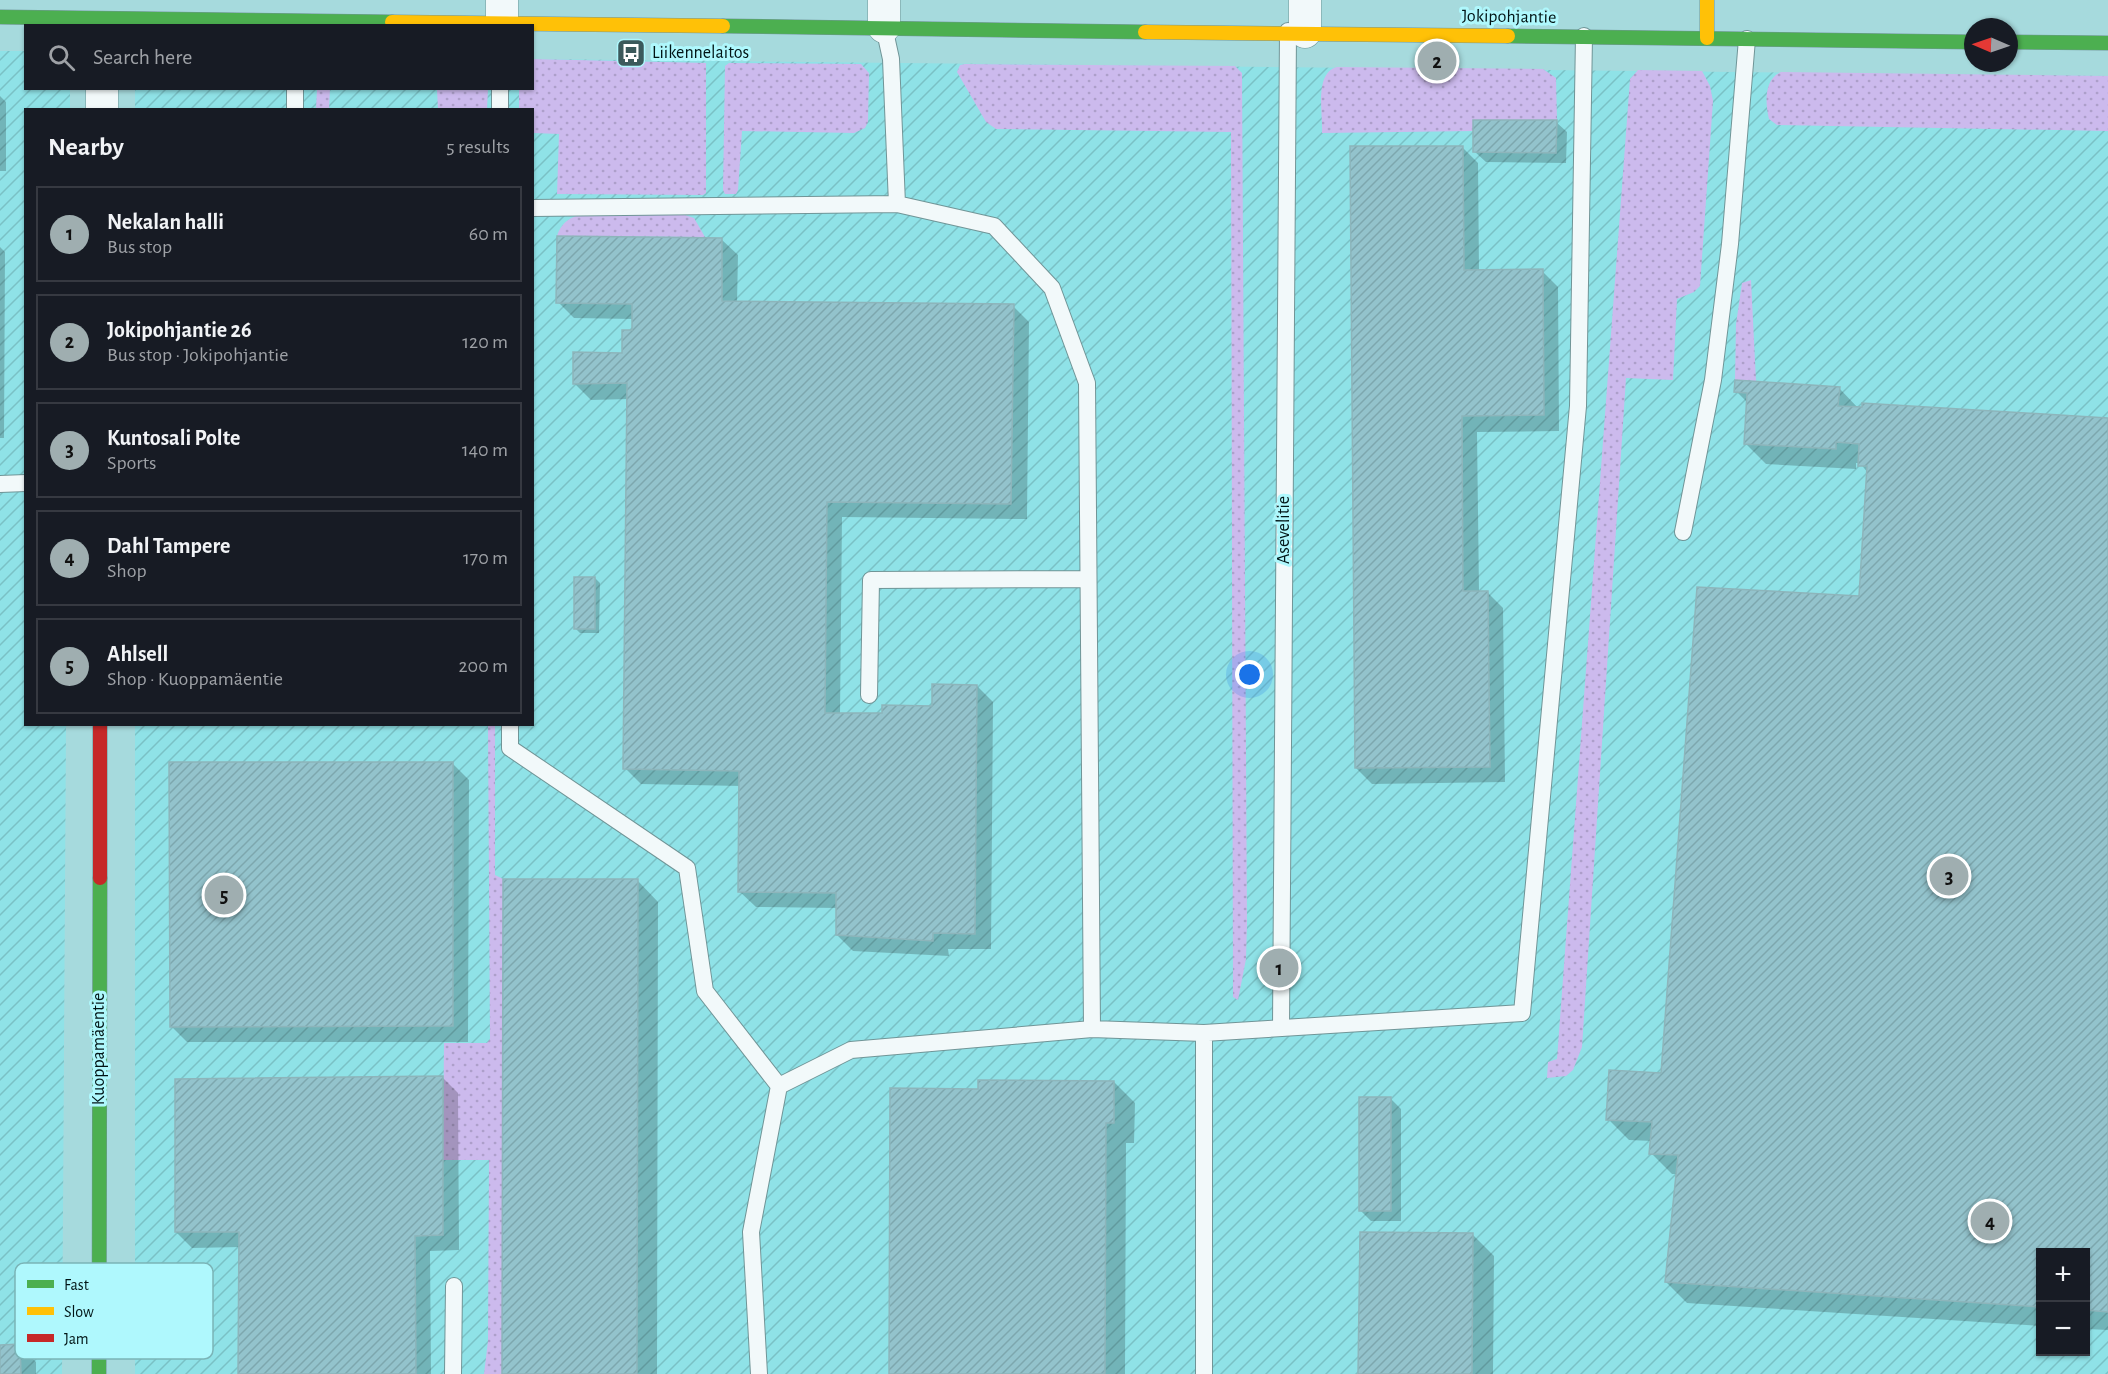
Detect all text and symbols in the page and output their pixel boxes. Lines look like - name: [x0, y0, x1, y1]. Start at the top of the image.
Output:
- street label: Jokipohjantie: [1462, 7, 1556, 27]
- north arrow: [1964, 18, 2018, 72]
- search box: [24, 24, 534, 90]
- bus stop icon: Liikennelaitos: [615, 37, 647, 69]
- pin: 2: [1418, 38, 1456, 84]
- icon: search: [45, 41, 78, 74]
- place label: Liikennelaitos: [652, 44, 749, 62]
- text: Search here: [93, 46, 192, 68]
- text: Nearby: [48, 134, 124, 160]
- text: 5 results: [446, 137, 510, 157]
- text: Nekalan halli: [107, 211, 224, 233]
- text: 1: [66, 224, 73, 244]
- text: 60 m: [469, 224, 508, 244]
- text: Bus stop: [107, 237, 172, 257]
- text: Jokipohjantie 26: [107, 319, 252, 341]
- text: 2: [65, 332, 74, 352]
- text: 120 m: [462, 332, 508, 352]
- text: Bus stop · Jokipohjantie: [107, 345, 288, 365]
- text: Kuntosali Polte: [107, 427, 240, 449]
- text: 3: [65, 440, 74, 460]
- text: 140 m: [462, 440, 508, 460]
- text: Sports: [107, 453, 156, 473]
- street label: Asevelitie: [1275, 496, 1293, 564]
- text: Dahl Tampere: [107, 535, 230, 557]
- text: 4: [64, 548, 75, 568]
- text: 170 m: [463, 548, 508, 568]
- text: Shop: [107, 561, 147, 581]
- text: Ahlsell: [107, 643, 168, 665]
- text: 5: [65, 656, 74, 676]
- text: 200 m: [458, 656, 508, 676]
- your location: [1235, 660, 1264, 689]
- text: Shop · Kuoppamäentie: [107, 669, 283, 689]
- pin: 3: [1930, 854, 1968, 898]
- pin: 5: [204, 872, 244, 918]
- pin: 1: [1260, 946, 1298, 990]
- street label: Kuoppamäentie: [90, 993, 108, 1105]
- pin: 4: [1970, 1198, 2010, 1244]
- map controls: [2036, 1248, 2090, 1356]
- button: +: [2036, 1248, 2090, 1302]
- legend: [15, 1263, 213, 1359]
- text: Fast: [64, 1277, 89, 1293]
- button: −: [2036, 1302, 2090, 1356]
- text: Slow: [64, 1304, 94, 1320]
- text: Jam: [64, 1331, 89, 1347]

